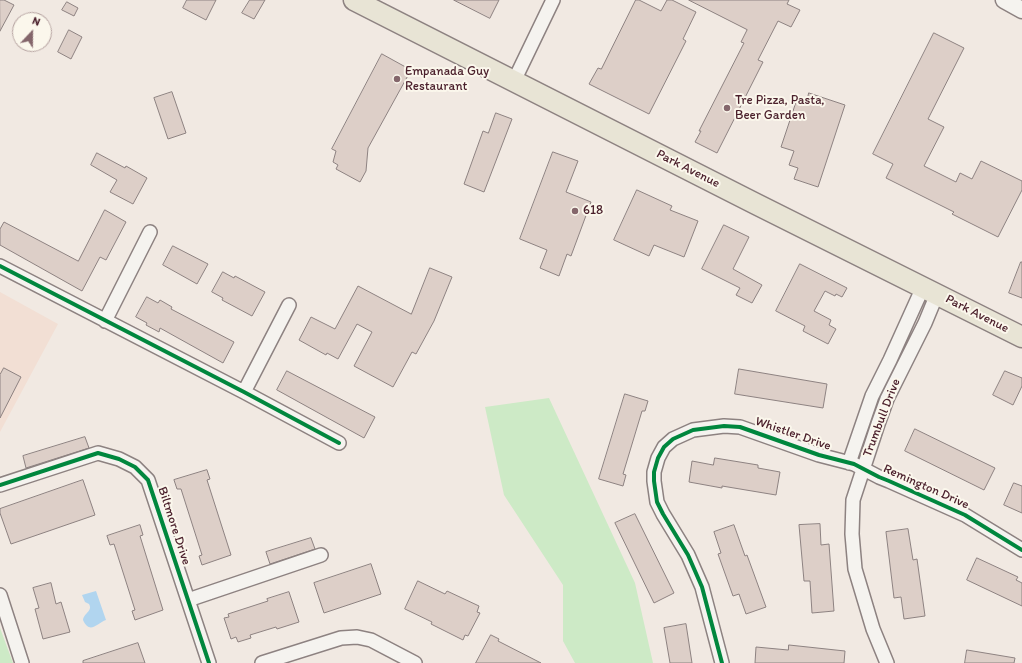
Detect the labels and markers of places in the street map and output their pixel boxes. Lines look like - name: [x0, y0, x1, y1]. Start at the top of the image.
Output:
- place label: Empanada Guy Restaurant: [405, 64, 489, 95]
- marker: Empanada Guy Restaurant: [392, 74, 402, 84]
- place label: Tre Pizza, Pasta, Beer Garden: [735, 93, 825, 124]
- marker: Tre Pizza, Pasta, Beer Garden: [722, 103, 732, 113]
- place label: 618: [583, 203, 603, 219]
- marker: 618: [570, 206, 580, 216]

